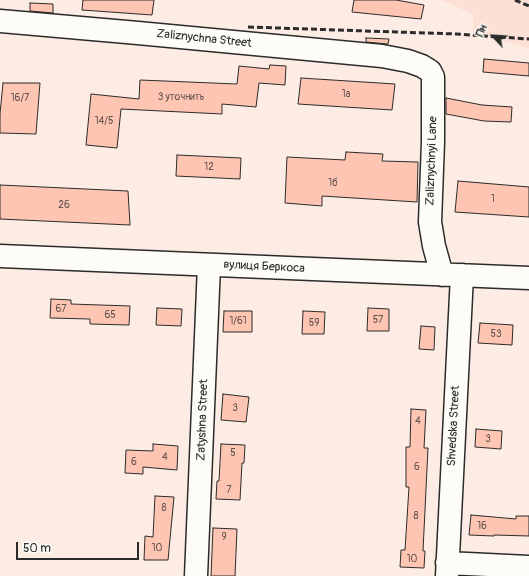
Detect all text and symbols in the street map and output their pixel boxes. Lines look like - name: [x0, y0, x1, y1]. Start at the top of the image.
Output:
- north arrow: [473, 16, 513, 56]
- text: Пн: [473, 22, 490, 39]
- street label: Zaliznychna Street: [156, 27, 252, 51]
- house number: 1а: [342, 88, 350, 100]
- house number: 3 уточнить: [158, 91, 204, 103]
- house number: 16/7: [11, 92, 29, 104]
- house number: 14/5: [95, 115, 113, 127]
- street label: Zaliznychnyi Lane: [423, 116, 441, 206]
- house number: 12: [204, 161, 214, 173]
- house number: 1б: [328, 177, 338, 189]
- house number: 1: [491, 193, 495, 205]
- house number: 26: [58, 199, 70, 211]
- street label: вулиця Беркоса: [223, 258, 305, 276]
- house number: 67: [55, 303, 67, 315]
- house number: 65: [104, 309, 116, 321]
- house number: 57: [373, 314, 383, 326]
- house number: 1/61: [229, 315, 247, 327]
- house number: 59: [309, 317, 319, 329]
- house number: 53: [491, 328, 501, 340]
- street label: Zatyshna Street: [194, 379, 212, 461]
- street label: Shvedska Street: [445, 385, 463, 467]
- house number: 3: [232, 402, 238, 414]
- house number: 4: [415, 415, 421, 427]
- house number: 3: [485, 433, 491, 445]
- house number: 5: [230, 447, 236, 459]
- house number: 4: [162, 451, 168, 463]
- house number: 6: [131, 456, 137, 468]
- house number: 6: [414, 461, 420, 473]
- house number: 7: [226, 484, 232, 496]
- house number: 8: [161, 502, 167, 514]
- house number: 8: [413, 510, 419, 522]
- house number: 16: [477, 520, 487, 532]
- house number: 9: [221, 531, 227, 543]
- scale bar: [18, 534, 141, 560]
- text: 50 m: [23, 541, 51, 556]
- house number: 10: [152, 542, 162, 554]
- house number: 10: [407, 553, 417, 565]

